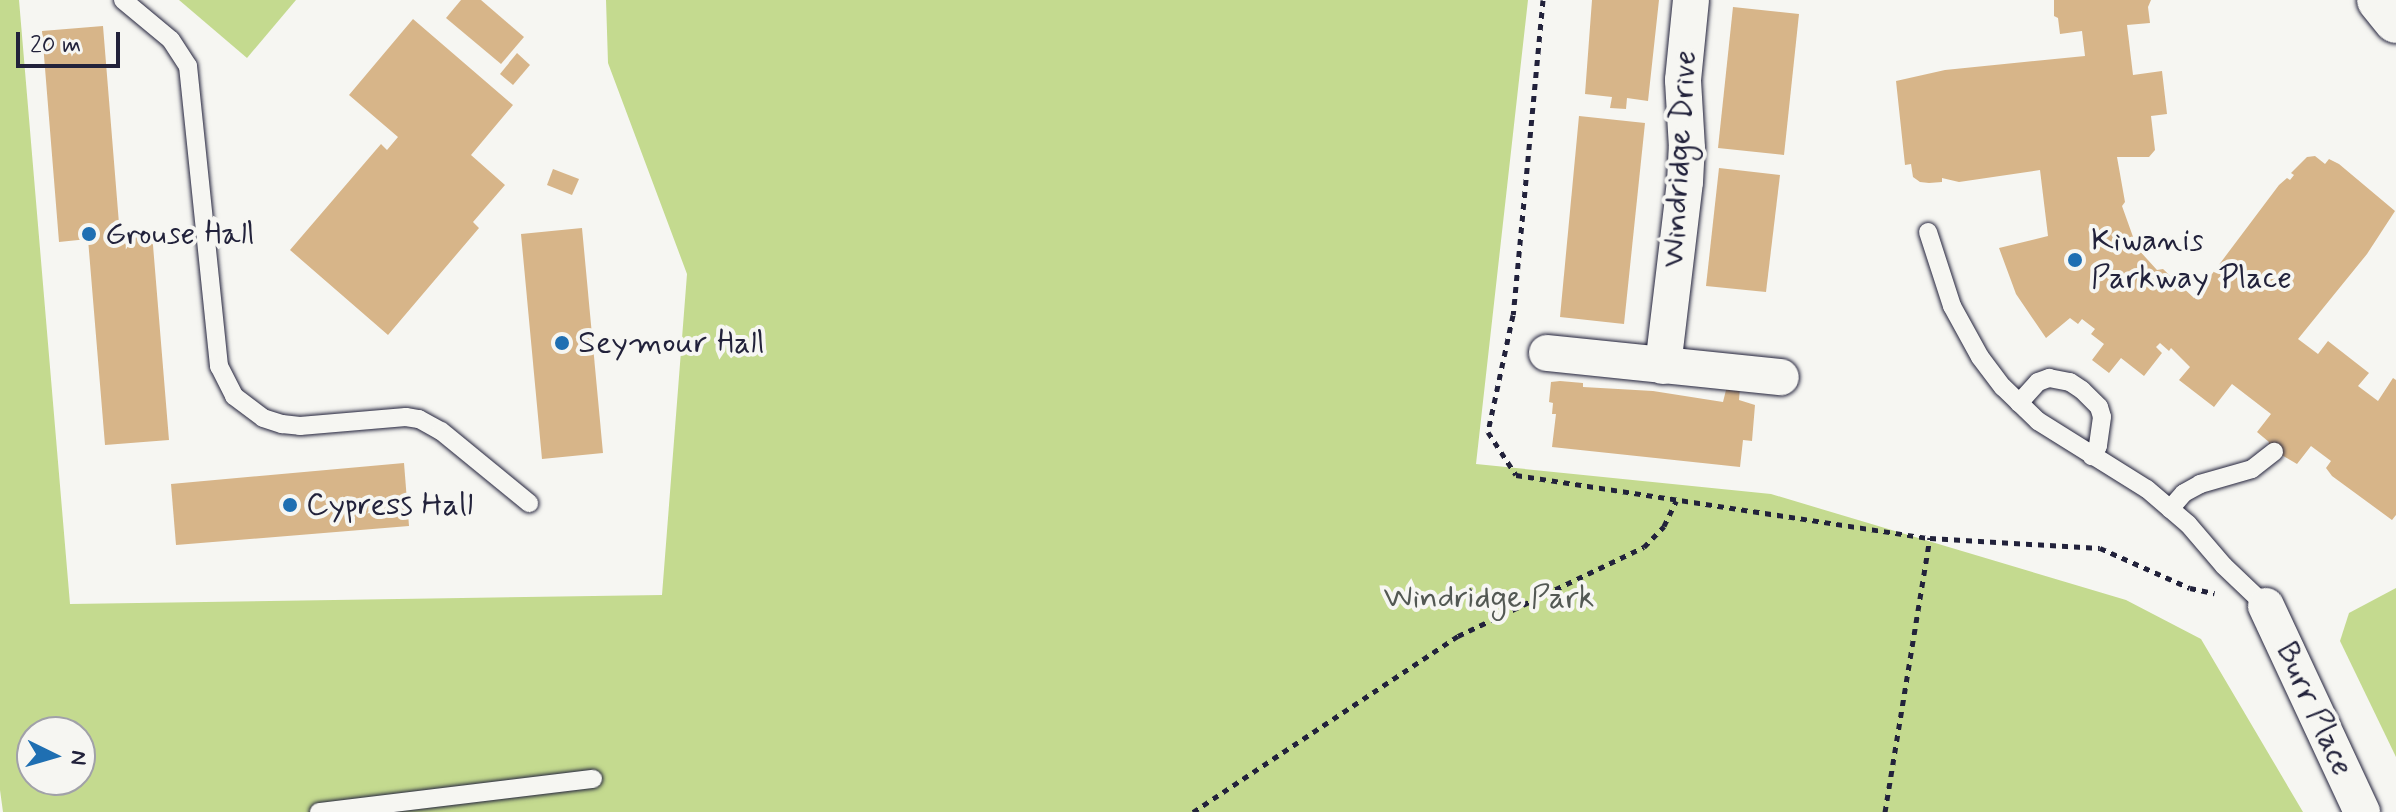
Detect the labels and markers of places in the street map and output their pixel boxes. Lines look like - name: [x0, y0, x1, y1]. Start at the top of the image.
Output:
- place label: Grouse Hall: [105, 215, 255, 253]
- place label: Kiwanis Parkway Place: [2091, 223, 2288, 298]
- marker: Grouse Hall: [80, 225, 98, 243]
- marker: Kiwanis Parkway Place: [2066, 251, 2084, 269]
- place label: Seymour Hall: [578, 324, 768, 362]
- marker: Seymour Hall: [553, 334, 571, 352]
- place label: Cypress Hall: [306, 486, 473, 524]
- marker: Cypress Hall: [281, 496, 299, 514]

